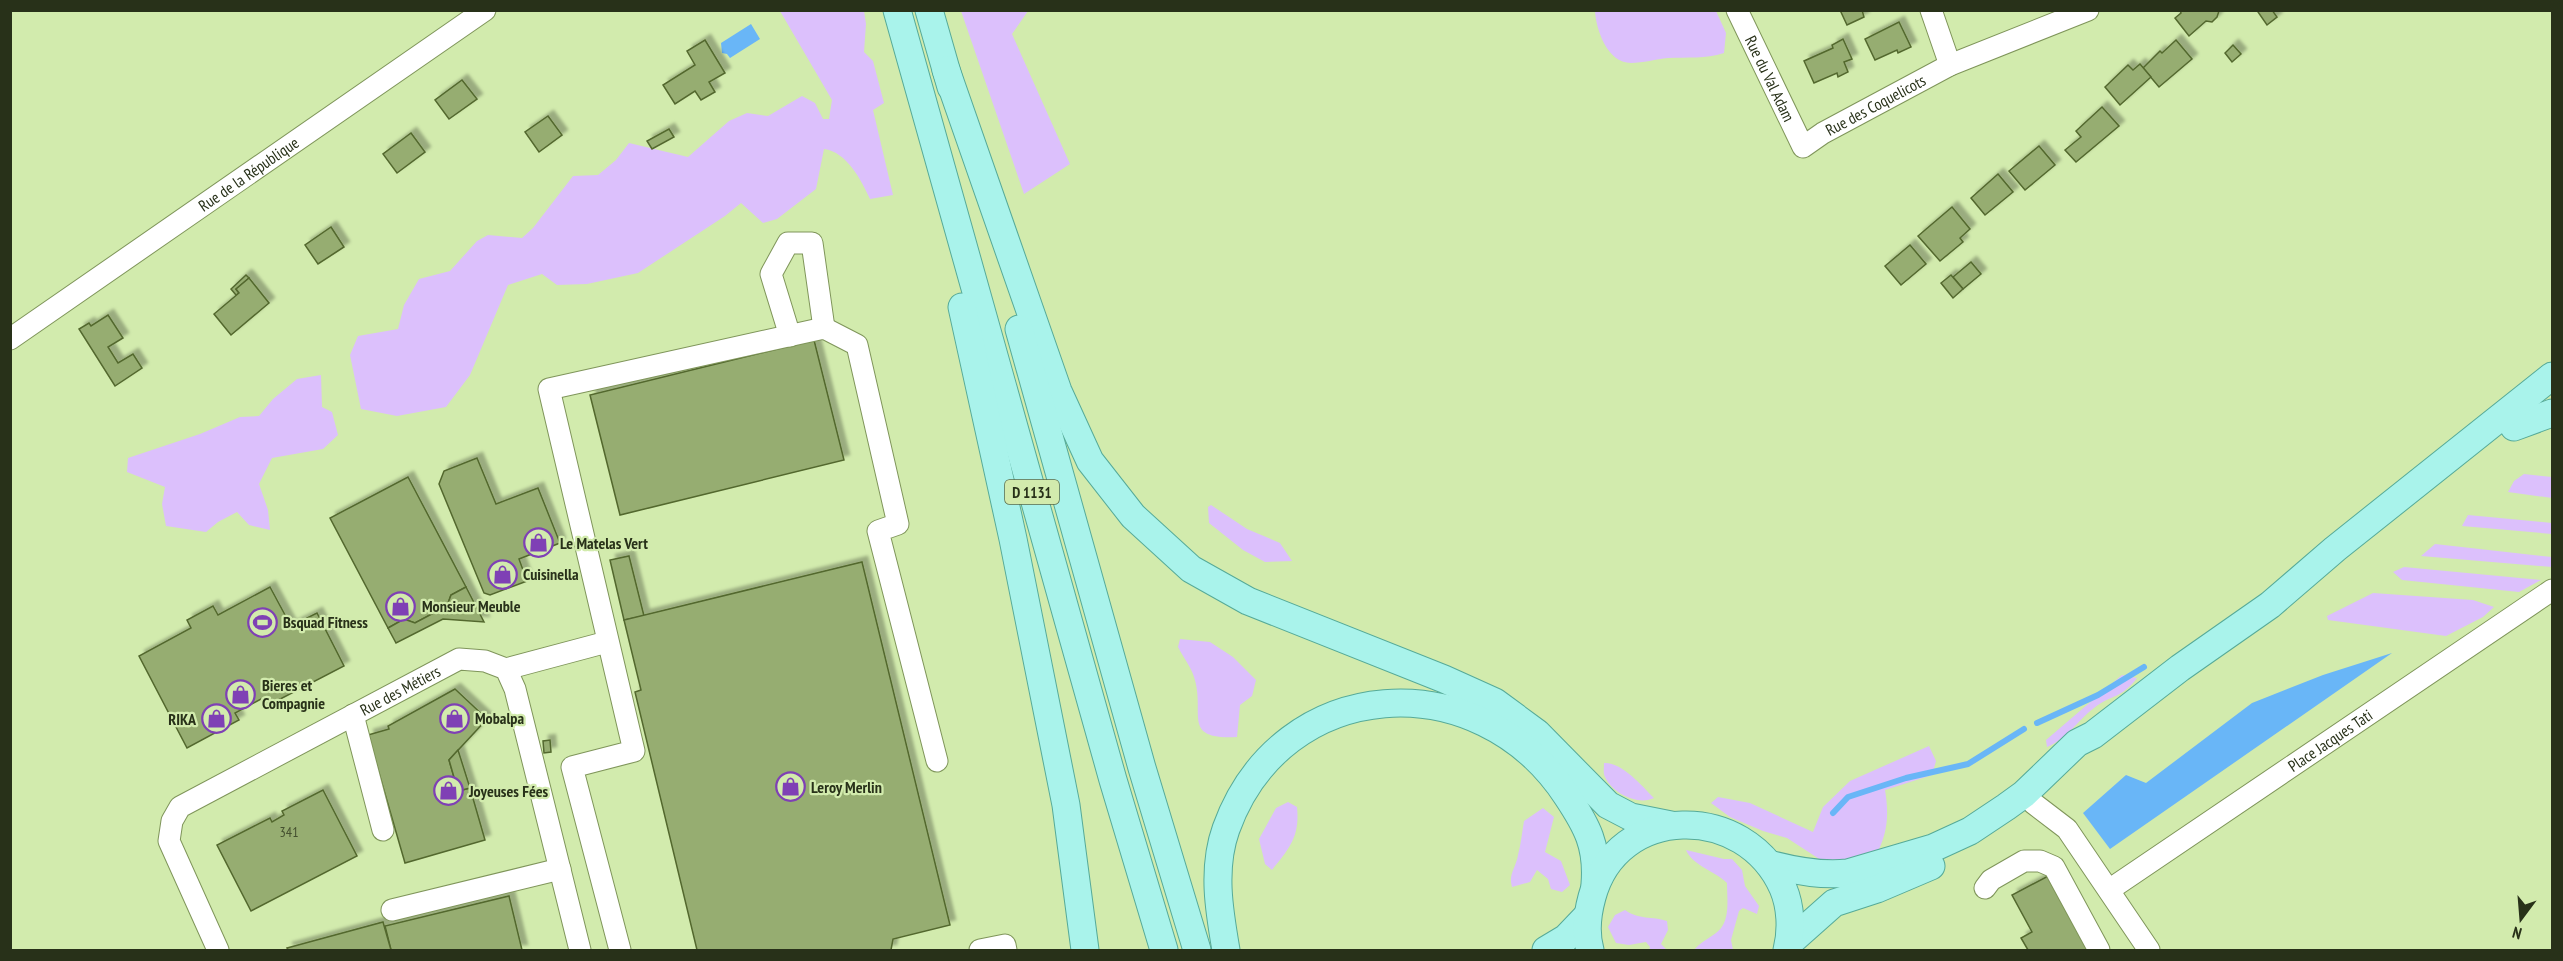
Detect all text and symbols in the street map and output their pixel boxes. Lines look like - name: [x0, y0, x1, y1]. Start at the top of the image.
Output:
- street label: Rue du Val Adam: [1741, 32, 1799, 125]
- street label: Rue des Coquelicots: [1822, 70, 1929, 140]
- street label: Rue de la République: [194, 132, 302, 216]
- road number: D 1131: [1005, 480, 1059, 504]
- shop icon: Le Matelas Vert: [523, 527, 555, 559]
- place label: Le Matelas Vert: [560, 533, 648, 553]
- shop icon: Cuisinella: [486, 558, 518, 590]
- place label: Cuisinella: [523, 564, 579, 584]
- shop icon: Monsieur Meuble: [385, 590, 417, 622]
- place label: Monsieur Meuble: [422, 596, 521, 616]
- sports icon: Bsquad Fitness: [246, 606, 278, 638]
- place label: Bsquad Fitness: [283, 612, 368, 632]
- street label: Rue des Métiers: [356, 661, 444, 720]
- place label: Bieres et Compagnie: [262, 675, 325, 713]
- shop icon: Bieres et Compagnie: [225, 678, 257, 710]
- shop icon: Mobalpa: [438, 702, 470, 734]
- shop icon: RIKA: [201, 703, 233, 735]
- street label: Place Jacques Tati: [2284, 705, 2376, 776]
- place label: Mobalpa: [475, 708, 524, 728]
- place label: RIKA: [168, 709, 197, 729]
- shop icon: Leroy Merlin: [774, 771, 806, 803]
- shop icon: Joyeuses Fées: [432, 775, 464, 807]
- place label: Leroy Merlin: [811, 777, 882, 797]
- place label: Joyeuses Fées: [468, 781, 549, 801]
- house number: 341: [280, 823, 298, 841]
- north arrow: [2491, 889, 2551, 949]
- text: N: [2510, 923, 2524, 944]

